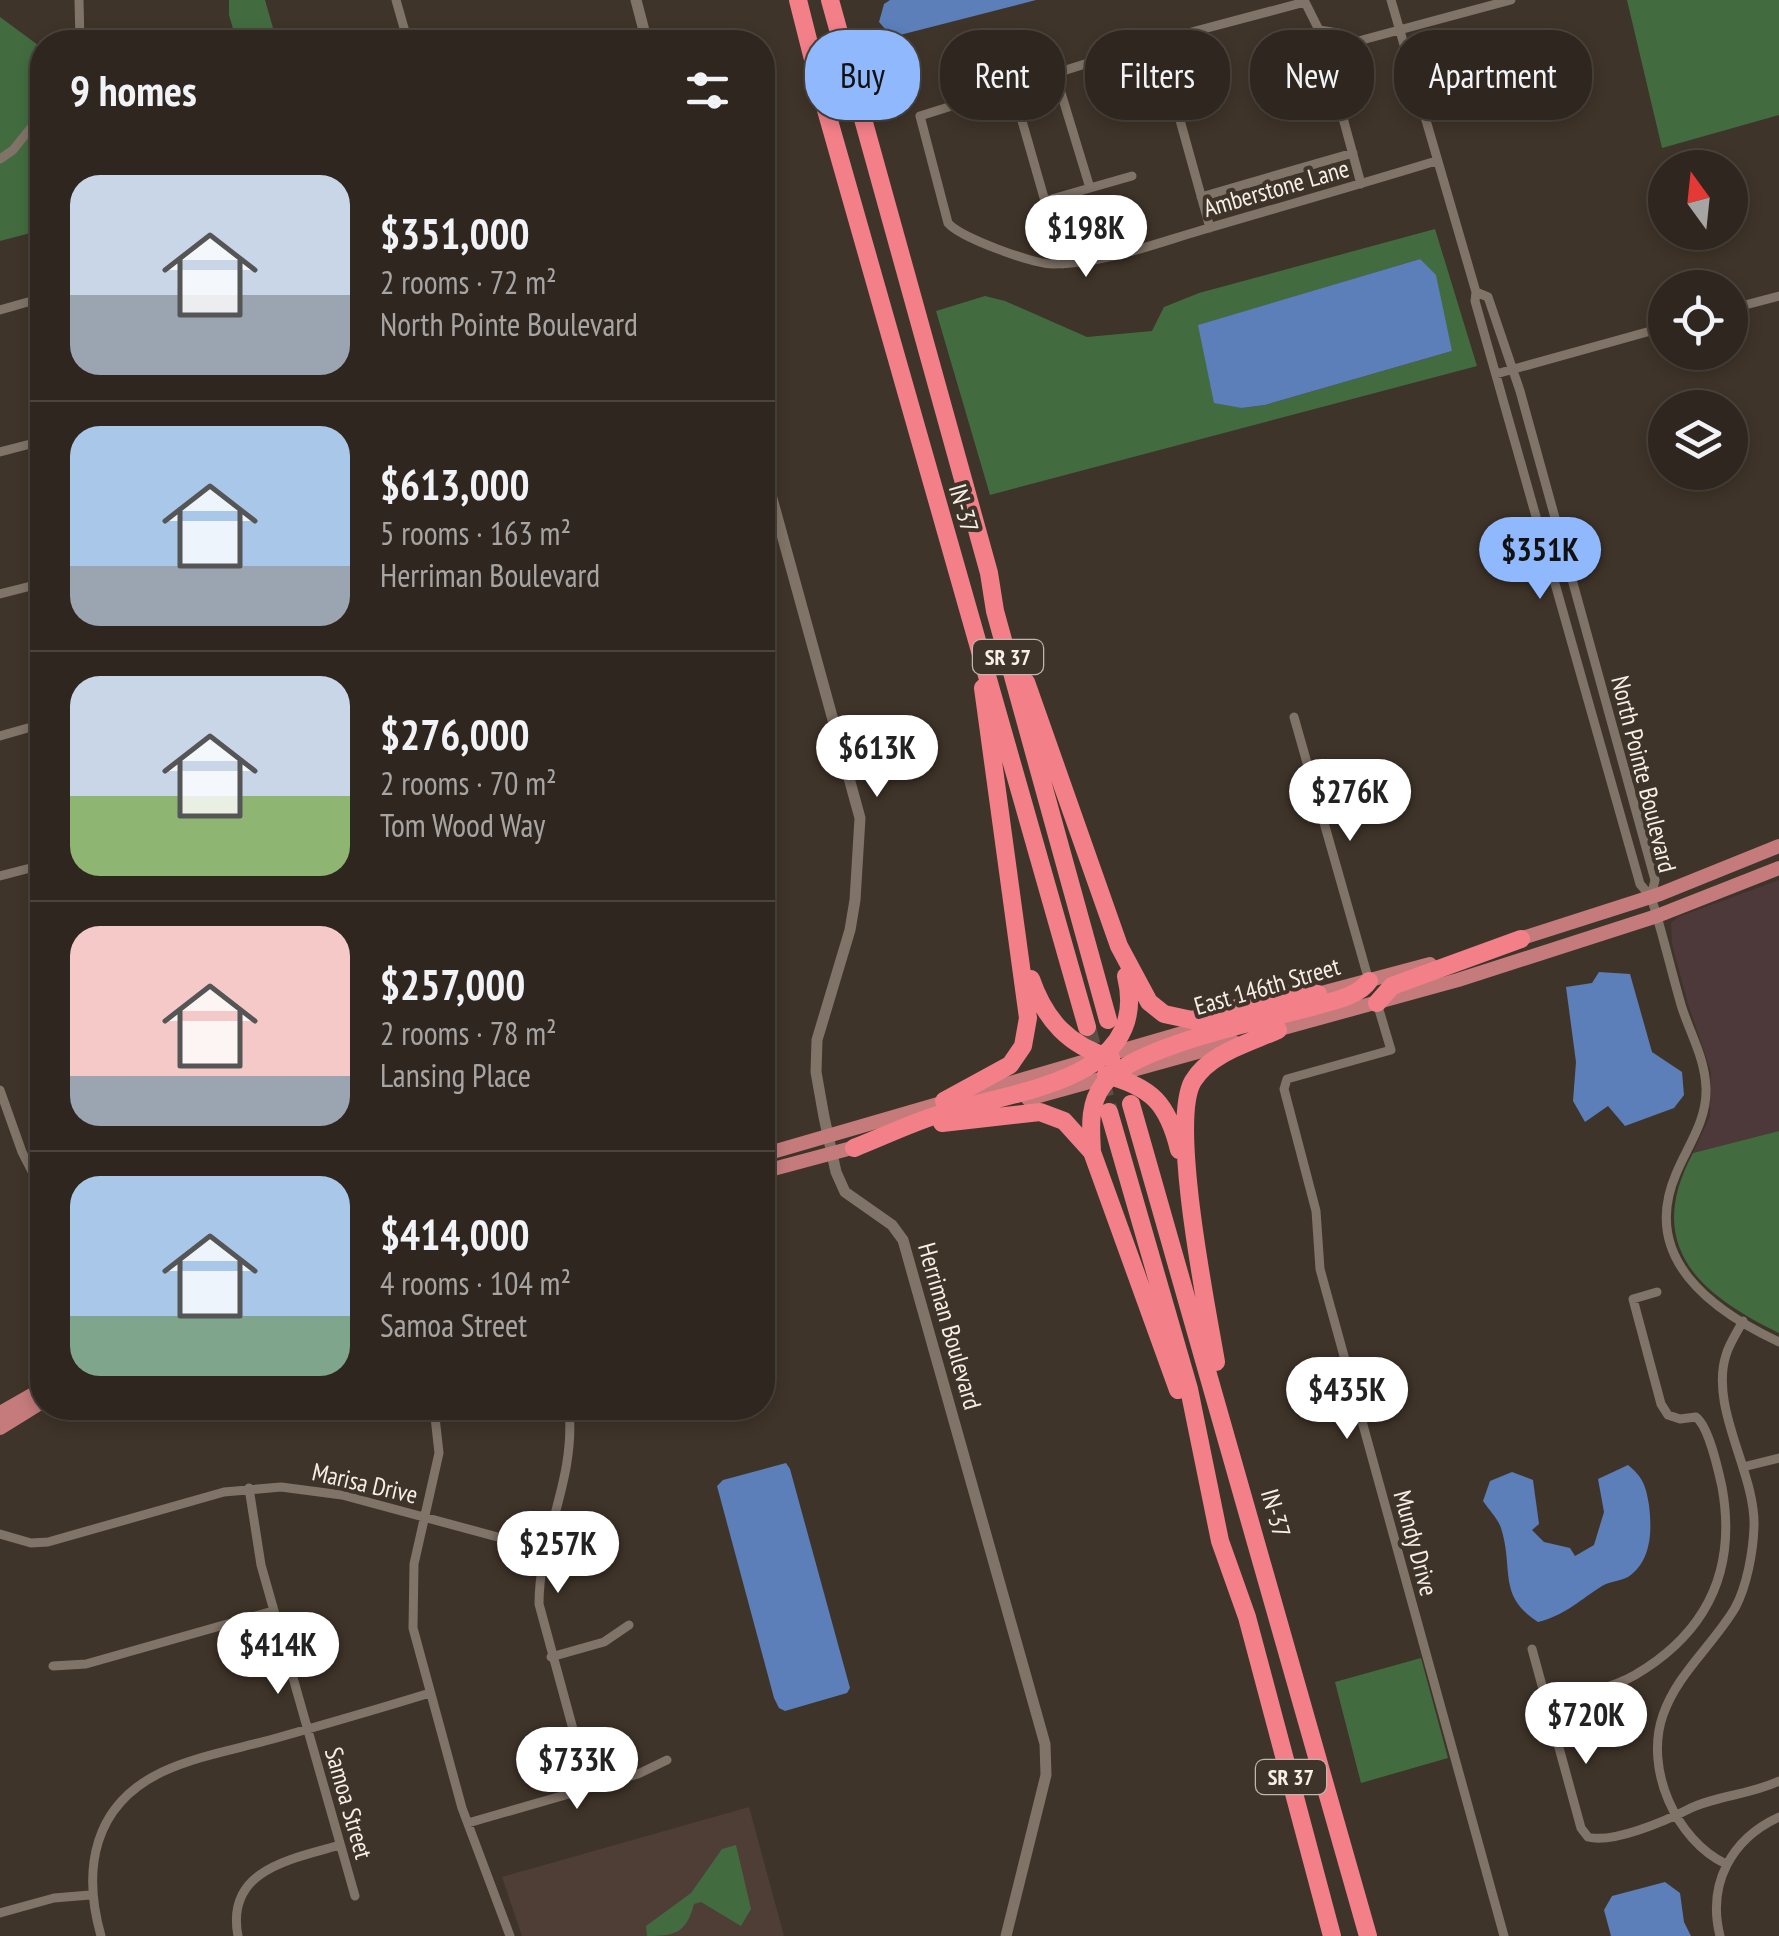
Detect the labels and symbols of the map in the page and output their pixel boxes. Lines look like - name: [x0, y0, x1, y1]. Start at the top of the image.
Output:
- north arrow: [1648, 150, 1748, 250]
- street label: Amberstone Lane: [1200, 152, 1352, 224]
- pin: $198K: [1016, 195, 1156, 280]
- street label: IN-37: [942, 480, 986, 536]
- pin: $351K: [1470, 517, 1610, 602]
- road number: SR 37: [973, 640, 1043, 674]
- street label: North Pointe Boulevard: [1604, 672, 1684, 876]
- pin: $613K: [807, 715, 947, 800]
- pin: $276K: [1280, 759, 1420, 844]
- street label: East 146th Street: [1190, 950, 1344, 1022]
- street label: Herriman Boulevard: [911, 1239, 989, 1413]
- pin: $435K: [1277, 1357, 1417, 1442]
- street label: Marisa Drive: [309, 1455, 421, 1511]
- street label: IN-37: [1254, 1485, 1298, 1541]
- street label: Mundy Drive: [1387, 1487, 1445, 1599]
- pin: $257K: [488, 1511, 628, 1596]
- pin: $414K: [208, 1612, 348, 1697]
- pin: $720K: [1516, 1682, 1656, 1767]
- pin: $733K: [507, 1727, 647, 1812]
- street label: Samoa Street: [318, 1743, 380, 1863]
- road number: SR 37: [1256, 1760, 1326, 1794]

